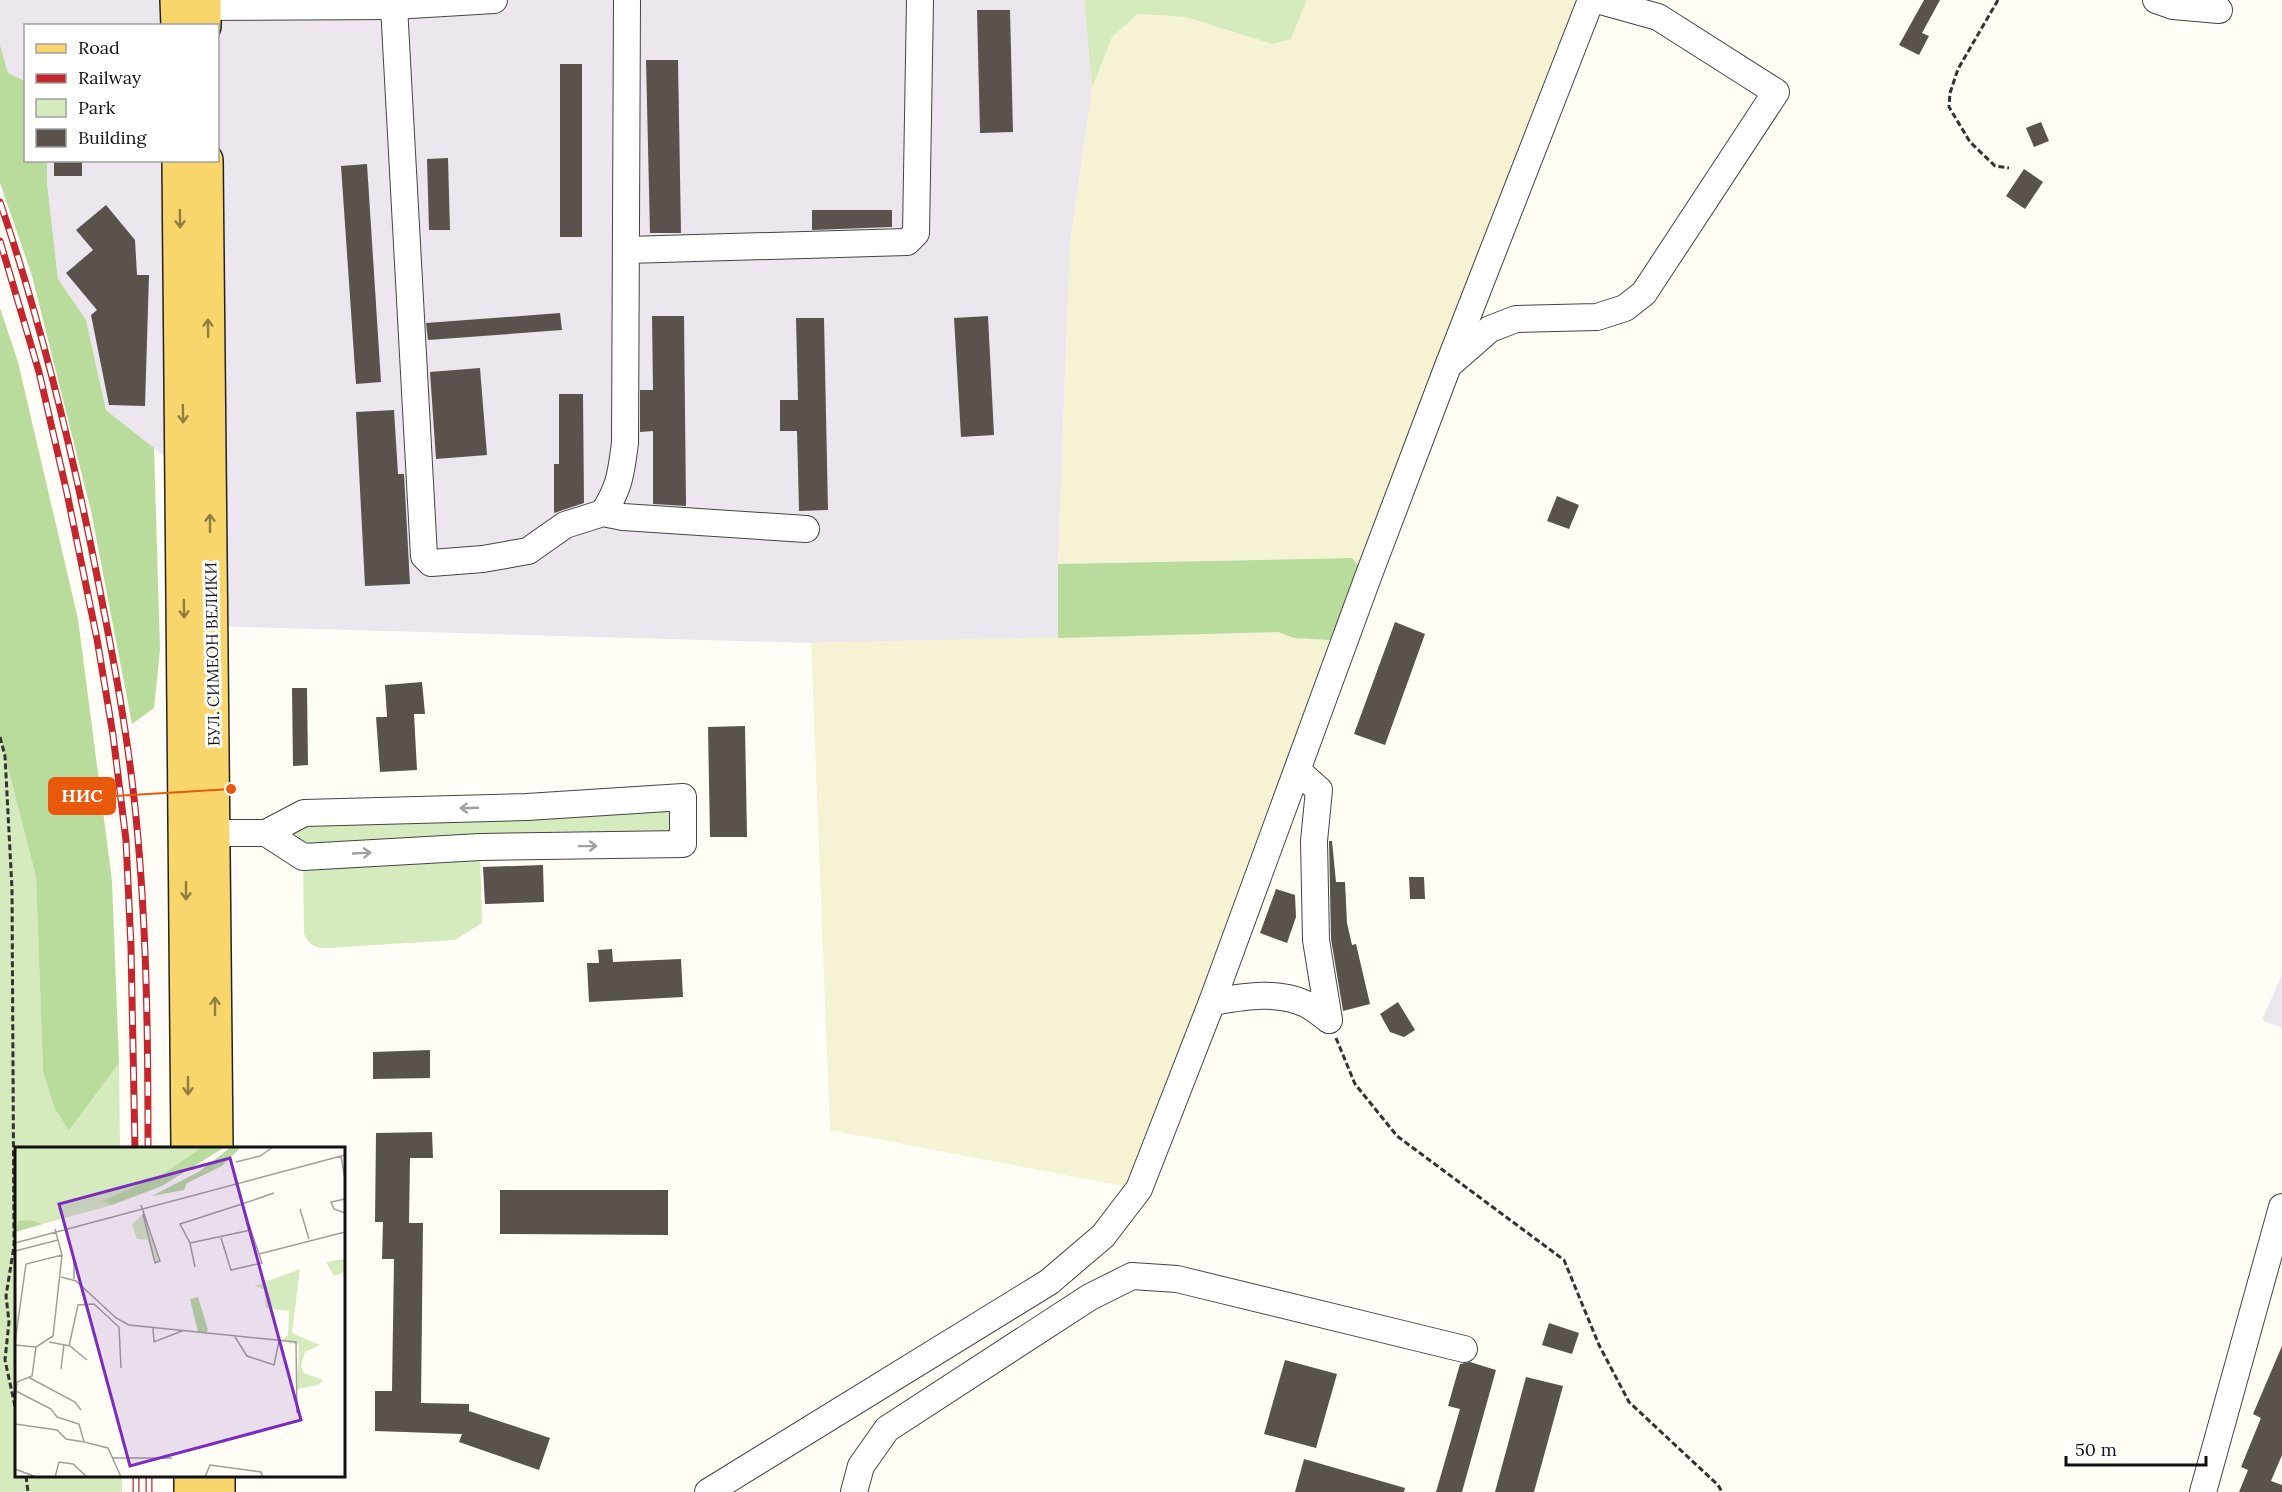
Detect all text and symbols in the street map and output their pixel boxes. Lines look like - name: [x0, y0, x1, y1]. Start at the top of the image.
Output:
- legend: [24, 24, 219, 162]
- text: Road: [78, 36, 120, 59]
- text: Railway: [78, 66, 142, 89]
- text: Park: [78, 96, 116, 119]
- text: Building: [78, 126, 148, 149]
- one-way arrow: [174, 208, 186, 228]
- one-way arrow: [202, 319, 214, 339]
- one-way arrow: [177, 403, 188, 423]
- one-way arrow: [204, 514, 216, 534]
- street label: БУЛ. СИМЕОН ВЕЛИКИ: [200, 562, 224, 746]
- one-way arrow: [179, 598, 190, 618]
- callout: НИС: [49, 778, 115, 814]
- text: НИС: [61, 784, 103, 807]
- one-way arrow: [459, 803, 479, 814]
- one-way arrow: [577, 840, 597, 851]
- one-way arrow: [351, 848, 371, 859]
- one-way arrow: [180, 881, 192, 901]
- one-way arrow: [209, 997, 221, 1017]
- one-way arrow: [182, 1076, 194, 1096]
- inset map: [15, 1147, 345, 1477]
- scale bar: [2066, 1429, 2206, 1467]
- text: 50 m: [2075, 1438, 2117, 1461]

